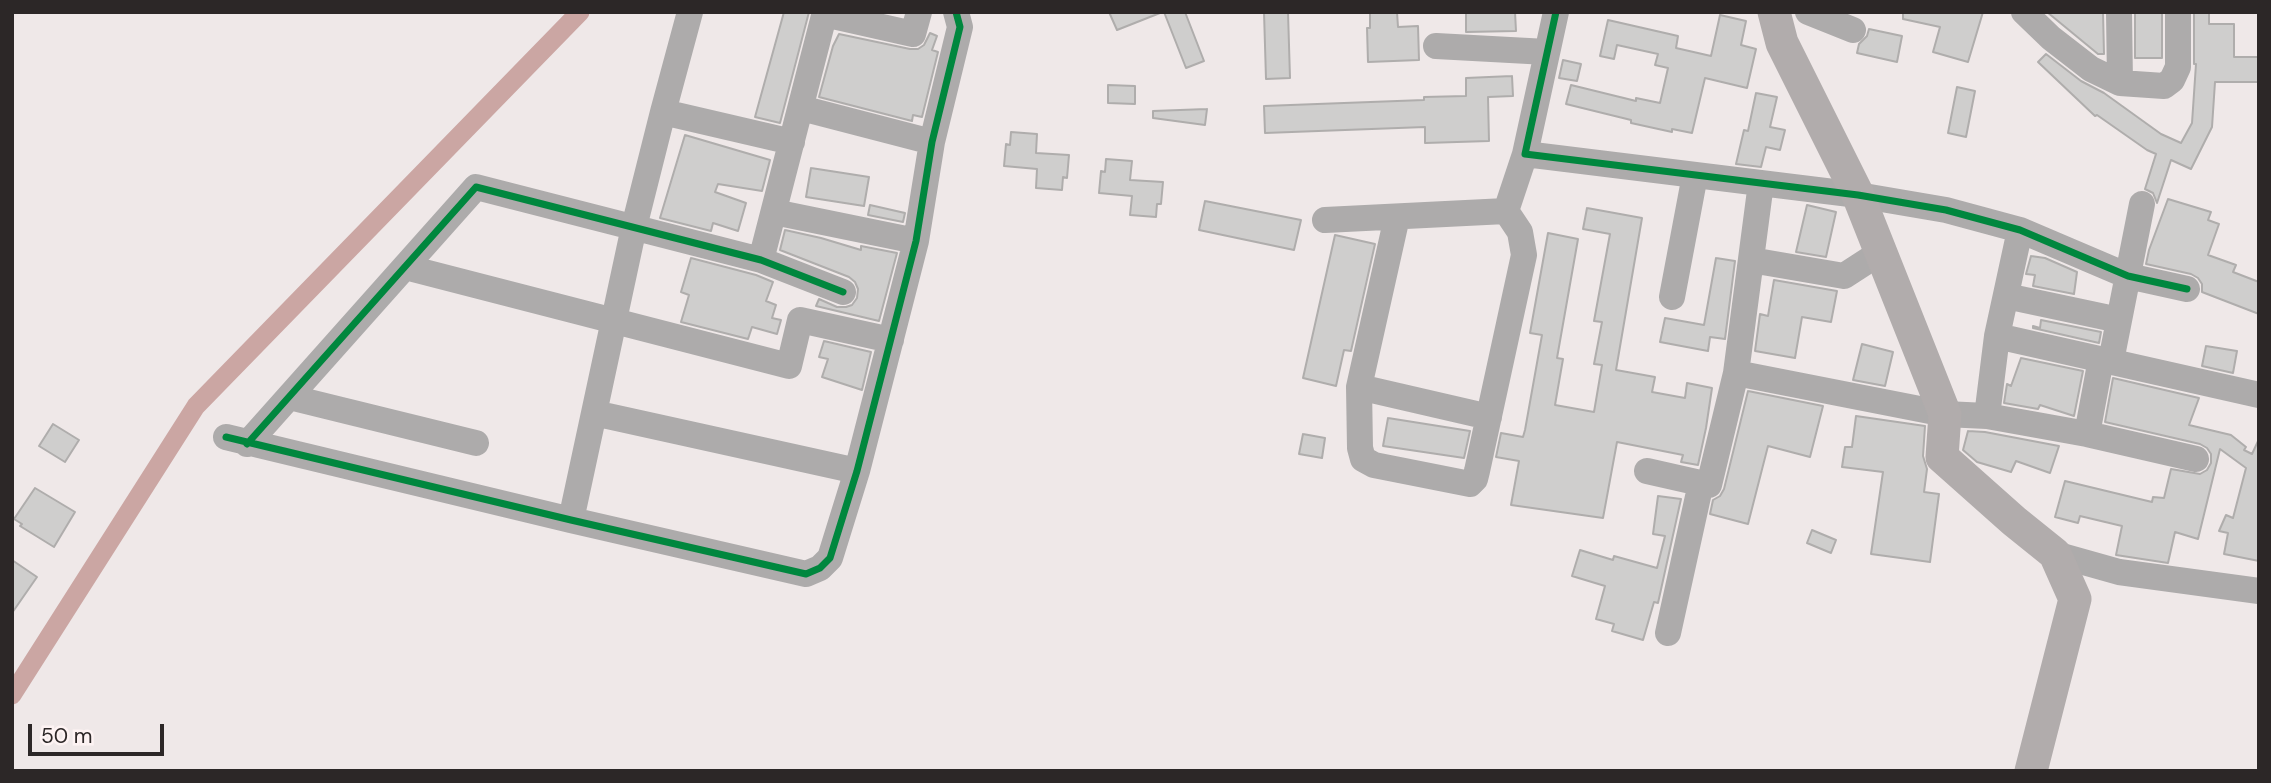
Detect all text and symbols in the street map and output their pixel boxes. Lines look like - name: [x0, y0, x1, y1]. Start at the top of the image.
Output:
- scale bar: [32, 710, 168, 754]
- text: 50 m: [41, 722, 92, 750]

